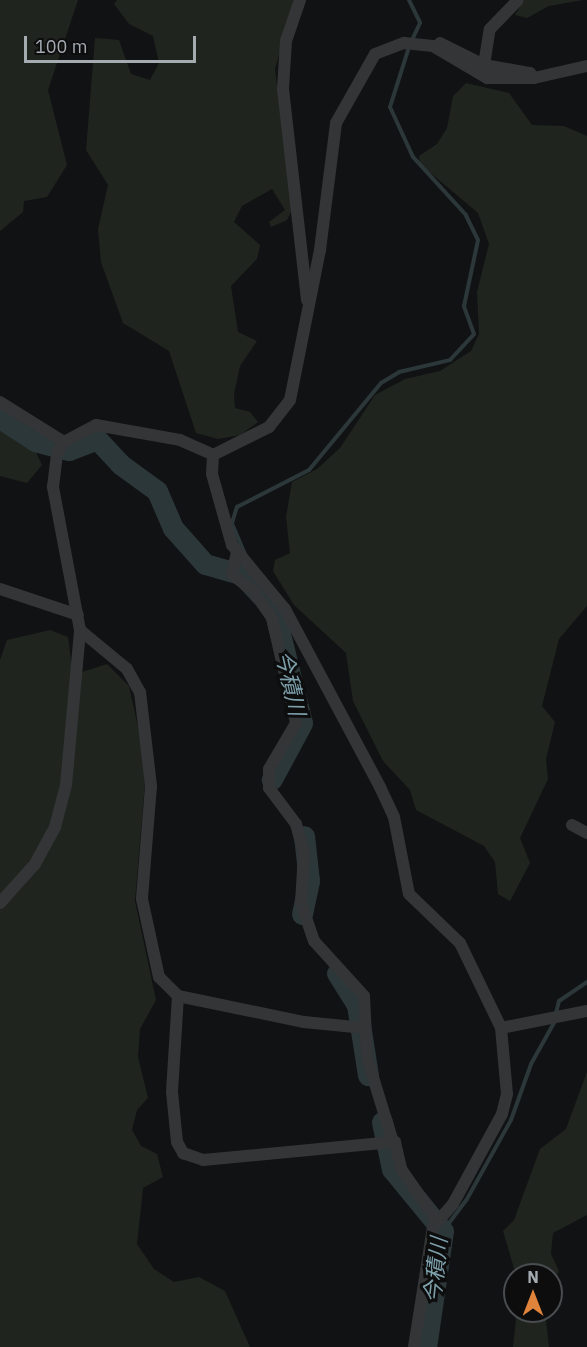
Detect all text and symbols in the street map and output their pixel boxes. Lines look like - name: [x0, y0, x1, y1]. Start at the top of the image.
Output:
- scale bar: [27, 24, 200, 62]
- text: 100 m: [35, 35, 87, 58]
- water label: 今積川: [271, 648, 311, 718]
- water label: 今積川: [418, 1236, 452, 1304]
- north arrow: [503, 1263, 563, 1323]
- text: N: [527, 1267, 539, 1287]

